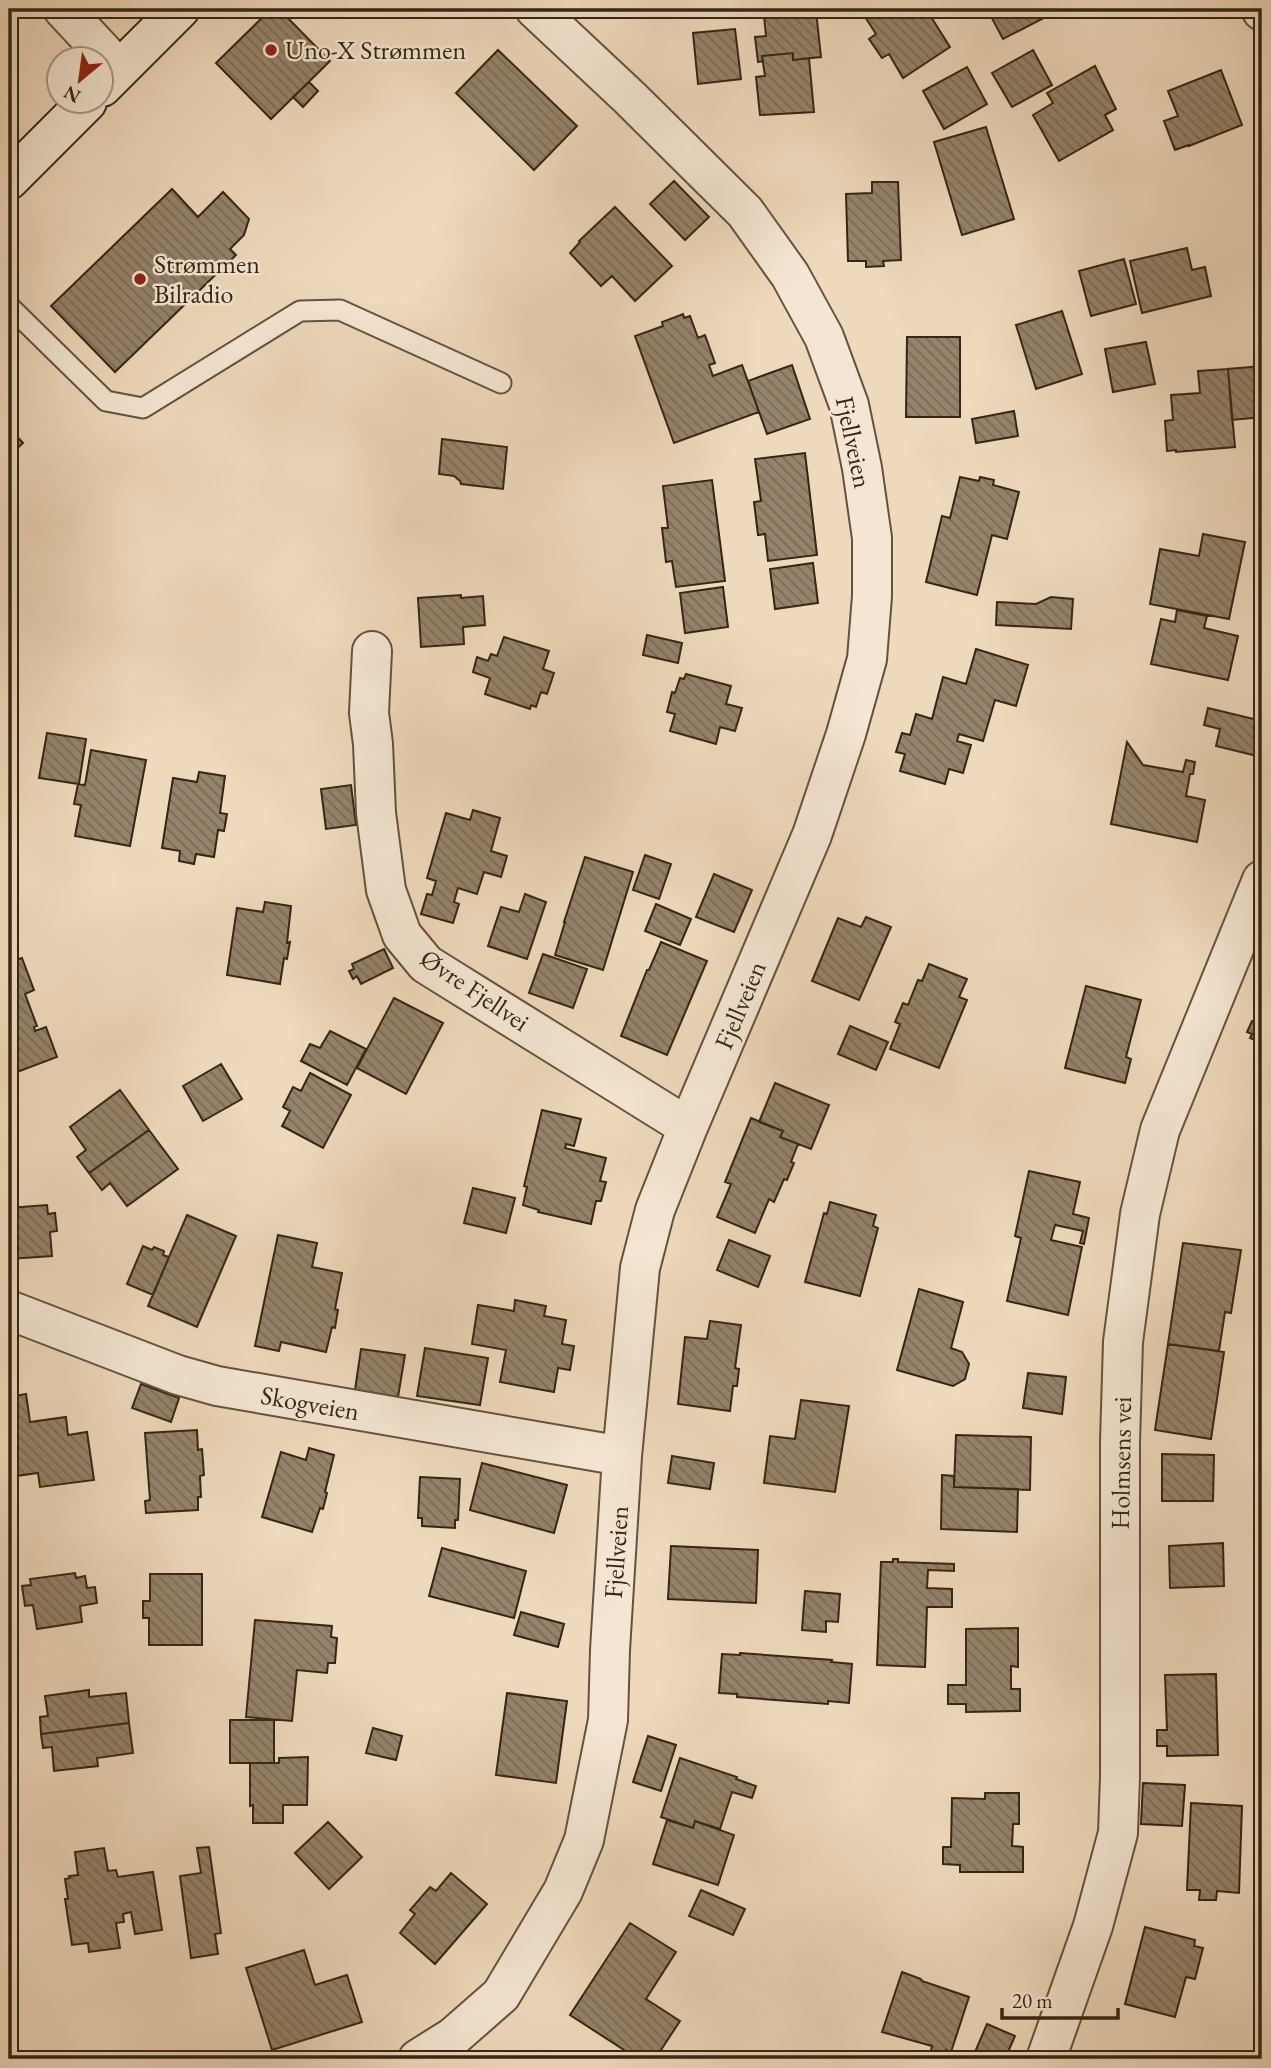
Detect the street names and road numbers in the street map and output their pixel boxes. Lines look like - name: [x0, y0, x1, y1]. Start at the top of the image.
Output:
- street label: Fjellveien: [828, 393, 880, 491]
- street label: Øvre Fjellvei: [414, 941, 536, 1039]
- street label: Fjellveien: [706, 955, 774, 1054]
- street label: Skogveien: [258, 1378, 362, 1428]
- street label: Holmsens vei: [1103, 1396, 1139, 1530]
- street label: Fjellveien: [596, 1504, 636, 1600]

